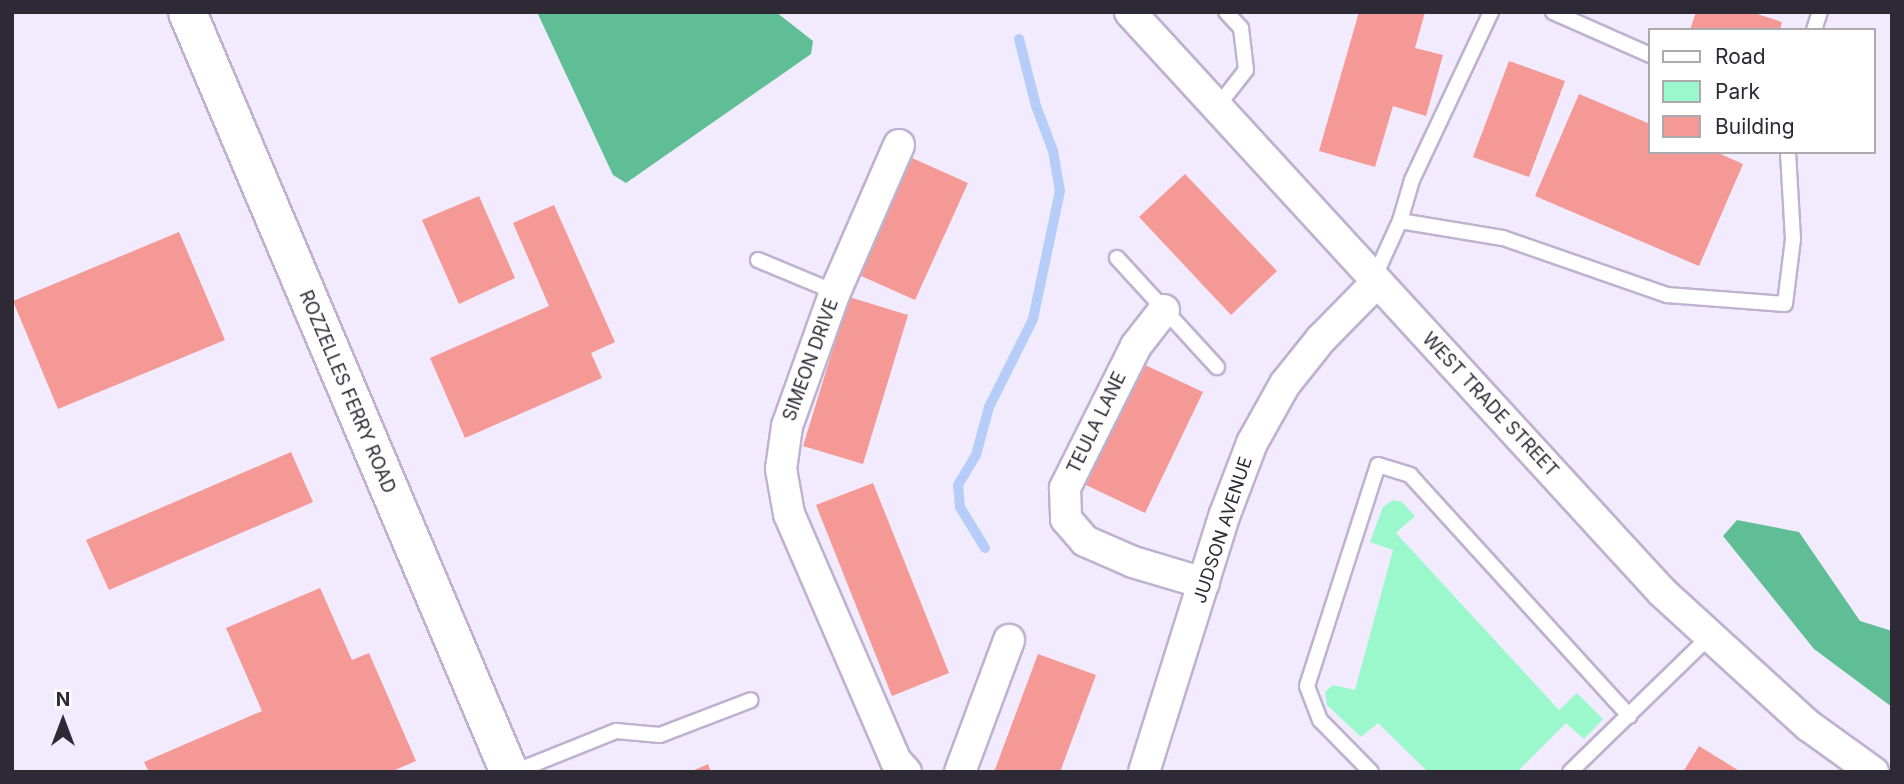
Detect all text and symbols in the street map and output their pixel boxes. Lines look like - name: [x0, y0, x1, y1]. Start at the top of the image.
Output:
- legend: [1648, 28, 1876, 154]
- text: Road: [1715, 44, 1766, 69]
- text: Park: [1715, 79, 1760, 104]
- text: Building: [1715, 114, 1795, 139]
- street label: ROZZELLES FERRY ROAD: [294, 287, 400, 497]
- street label: SIMEON DRIVE: [779, 296, 843, 424]
- street label: WEST TRADE STREET: [1418, 328, 1562, 482]
- street label: TEULA LANE: [1063, 369, 1131, 477]
- street label: JUDSON AVENUE: [1189, 454, 1257, 606]
- north arrow: [28, 686, 98, 756]
- text: N: [56, 688, 70, 711]

